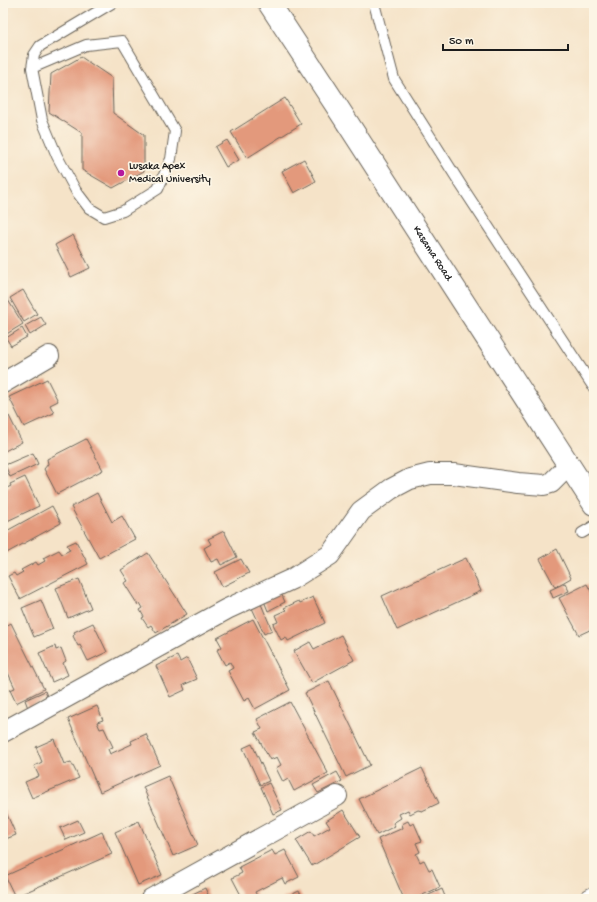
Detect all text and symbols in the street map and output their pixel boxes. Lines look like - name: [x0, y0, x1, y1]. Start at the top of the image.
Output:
- scale bar: [443, 26, 568, 52]
- text: 50 m: [449, 35, 474, 49]
- place label: Lusaka Apex Medical University: [129, 161, 211, 186]
- marker: Lusaka Apex Medical University: [116, 168, 126, 178]
- street label: Kasama Road: [410, 224, 455, 285]

